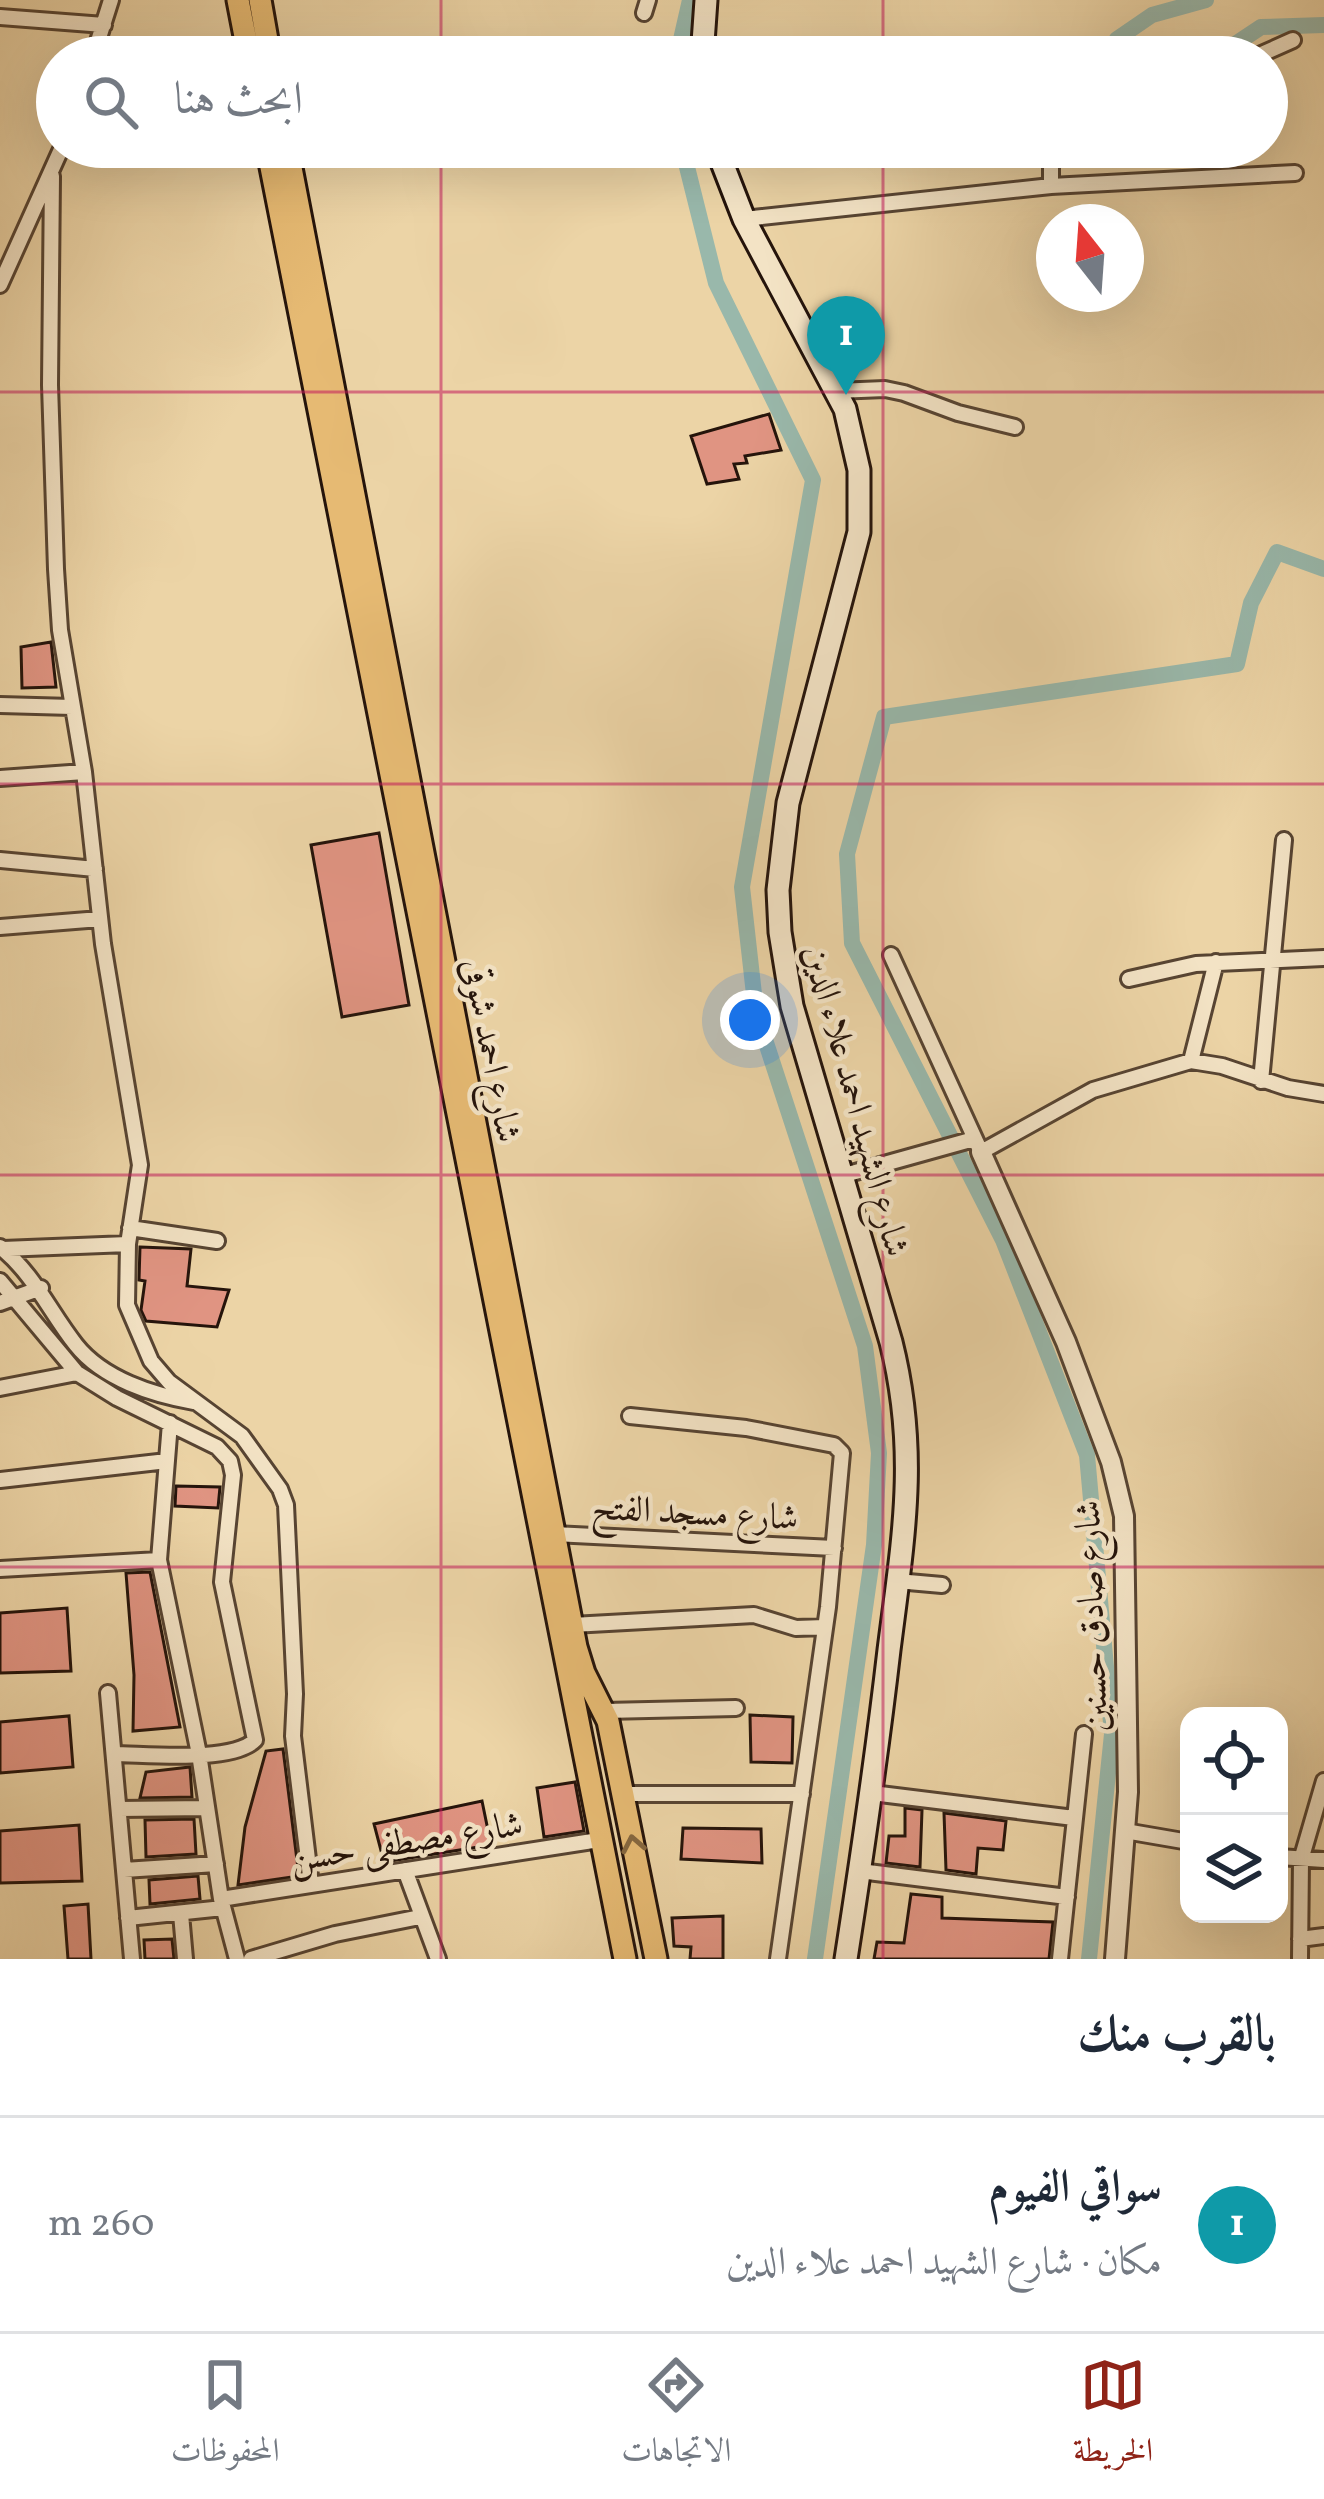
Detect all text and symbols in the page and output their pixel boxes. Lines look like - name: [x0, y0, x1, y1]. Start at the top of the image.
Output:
- search box: [36, 36, 1288, 168]
- icon: search: [78, 69, 144, 135]
- text: ابحث هنا: [174, 70, 303, 133]
- north arrow: [1036, 204, 1144, 312]
- pin: 1: [807, 296, 885, 395]
- street label: شارع الشهيد احمد علاء الدين: [787, 940, 920, 1263]
- street label: شارع احمد شوقى: [445, 954, 531, 1147]
- your location: [720, 990, 780, 1050]
- street label: شارع مسجد الفتح: [590, 1485, 799, 1549]
- street label: شارع صادق حسنين: [1065, 1499, 1125, 1732]
- map controls: [1180, 1707, 1288, 1923]
- button: locate: [1180, 1707, 1288, 1815]
- street label: شارع مصطفى حسن: [286, 1801, 527, 1889]
- button: layers: [1180, 1815, 1288, 1923]
- one-way arrow: [621, 1835, 647, 1855]
- text: بالقرب منك: [1077, 2001, 1276, 2072]
- text: سواقي الفيوم: [989, 2158, 1162, 2221]
- text: 260 m: [48, 2198, 154, 2252]
- text: 1: [1229, 2198, 1245, 2252]
- text: مكان · شارع الشهيد احمد علاء الدين: [726, 2237, 1162, 2291]
- tab: المحفوظات: [171, 2352, 280, 2482]
- tab: الاتجاهات: [621, 2352, 731, 2482]
- tab: الخريطة: [1073, 2352, 1153, 2482]

